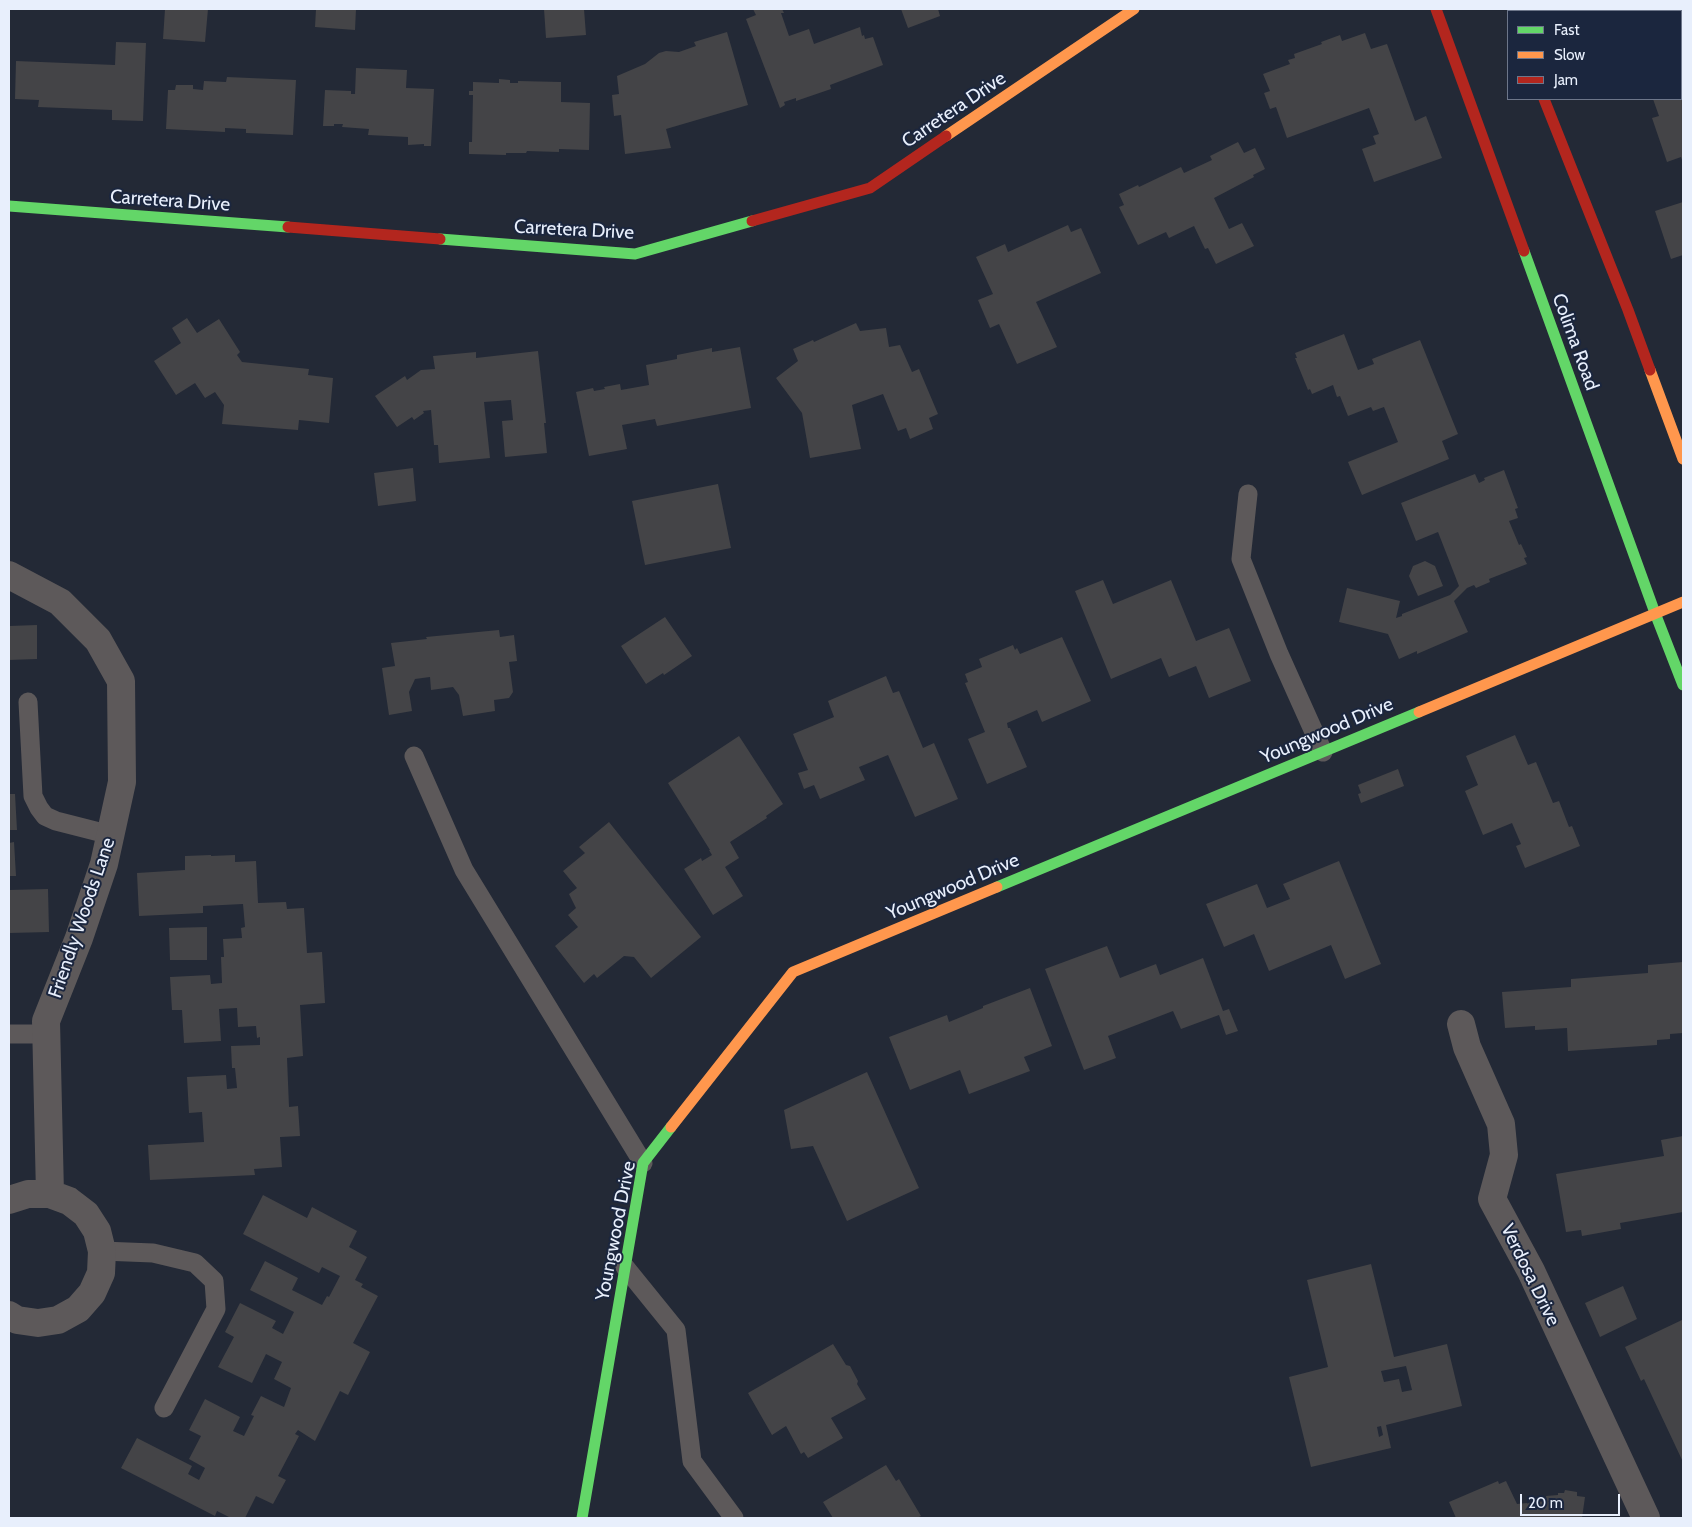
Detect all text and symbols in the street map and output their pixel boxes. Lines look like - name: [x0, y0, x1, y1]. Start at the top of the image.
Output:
- legend: [1507, 10, 1682, 100]
- text: Fast: [1554, 21, 1579, 39]
- text: Slow: [1554, 46, 1585, 64]
- street label: Carretera Drive: [898, 67, 1010, 153]
- text: Jam: [1554, 71, 1578, 89]
- street label: Carretera Drive: [109, 185, 231, 217]
- street label: Carretera Drive: [513, 215, 635, 245]
- street label: Colima Road: [1547, 290, 1603, 394]
- street label: Youngwood Drive: [1257, 693, 1397, 769]
- street label: Friendly Woods Lane: [44, 835, 120, 1001]
- street label: Youngwood Drive: [883, 849, 1023, 925]
- street label: Youngwood Drive: [591, 1159, 641, 1303]
- street label: Verdosa Drive: [1495, 1220, 1565, 1330]
- scale bar: [1522, 1484, 1622, 1516]
- text: 20 m: [1528, 1494, 1563, 1512]

